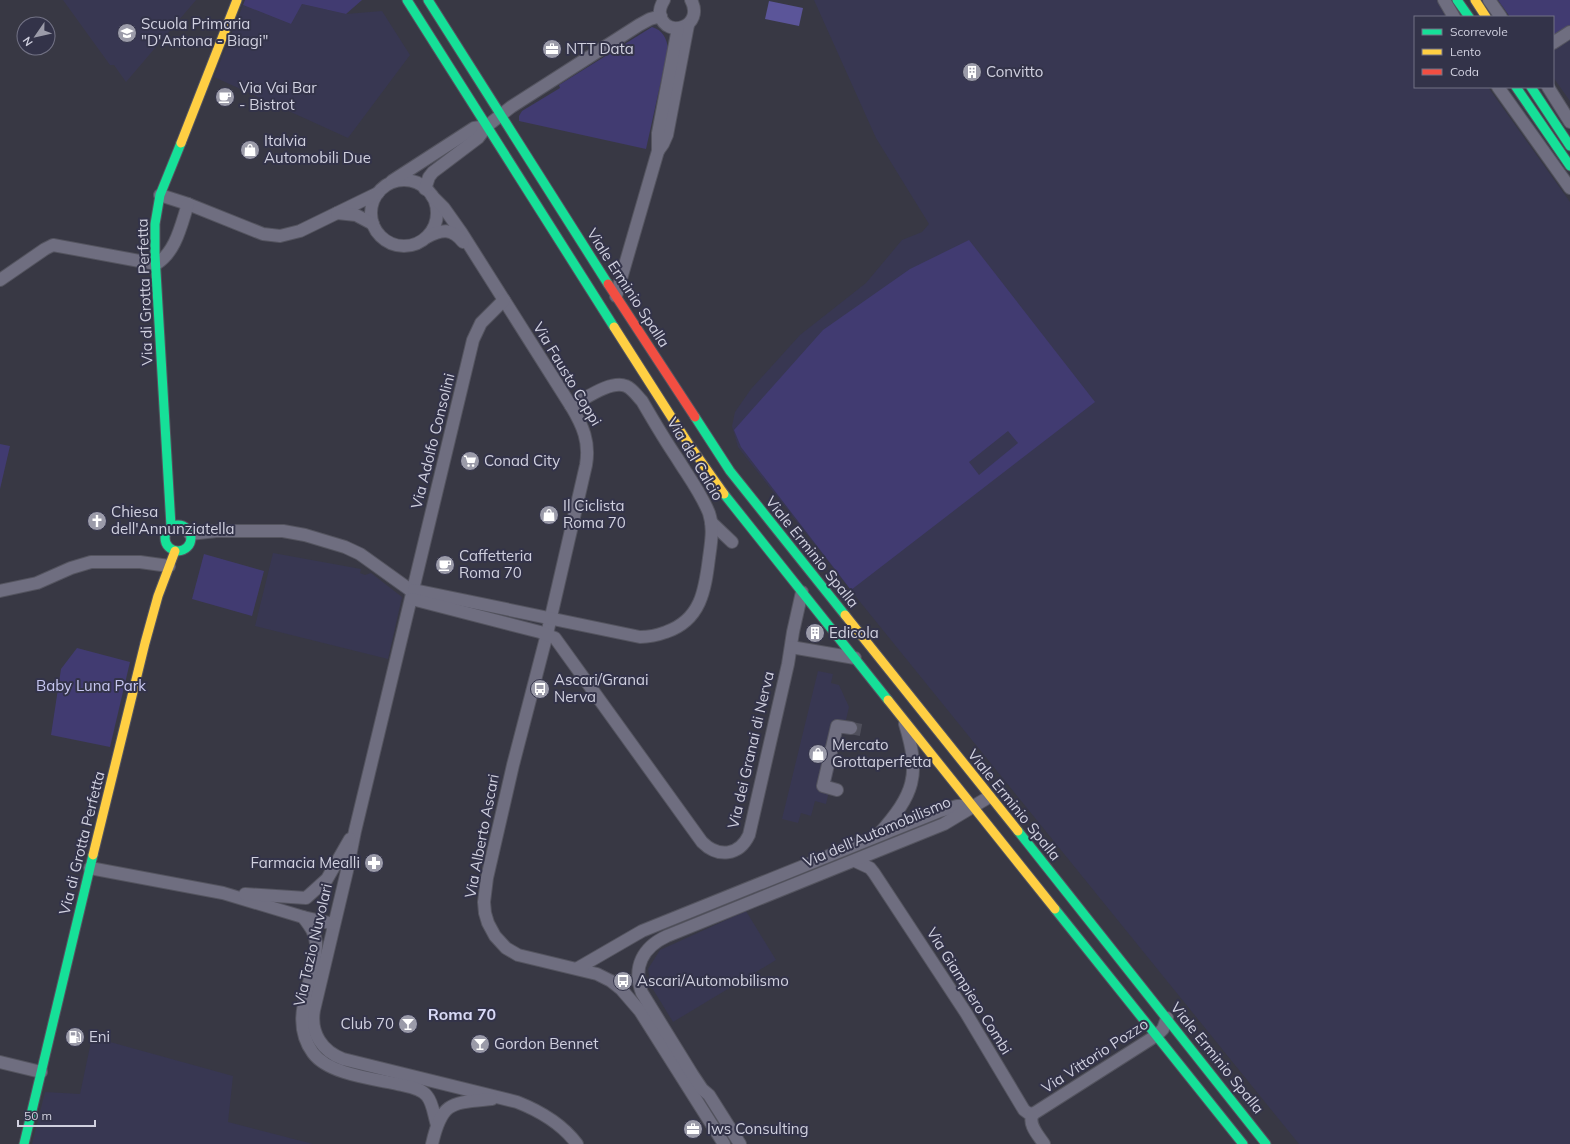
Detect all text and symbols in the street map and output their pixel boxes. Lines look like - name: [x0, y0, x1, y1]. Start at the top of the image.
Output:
- place label: Scuola Primaria "D'Antona - Biagi": [141, 14, 268, 50]
- north arrow: [16, 16, 56, 56]
- legend: [1414, 16, 1554, 88]
- school or university icon: Scuola Primaria "D'Antona - Biagi": [116, 22, 138, 44]
- text: Scorrevole: [1450, 24, 1508, 39]
- text: N: [20, 34, 36, 49]
- office icon: NTT Data: [541, 38, 563, 60]
- place label: NTT Data: [566, 39, 634, 58]
- text: Lento: [1450, 44, 1481, 59]
- building icon: Convitto: [961, 61, 983, 83]
- place label: Convitto: [986, 62, 1043, 81]
- text: Coda: [1450, 64, 1479, 79]
- place label: Via Vai Bar - Bistrot: [239, 78, 317, 114]
- cafe icon: Via Vai Bar - Bistrot: [214, 86, 236, 108]
- place label: Italvia Automobili Due: [264, 131, 371, 167]
- shop icon: Italvia Automobili Due: [239, 139, 261, 161]
- street label: Via di Grotta Perfetta: [132, 218, 157, 366]
- street label: Viale Erminio Spalla: [583, 225, 674, 351]
- street label: Via Fausto Coppi: [529, 318, 606, 429]
- street label: Via Adolfo Consolini: [406, 371, 459, 511]
- street label: Via del Calcio: [663, 414, 728, 504]
- supermarket icon: Conad City: [459, 450, 481, 472]
- place label: Conad City: [484, 451, 560, 470]
- street label: Viale Erminio Spalla: [762, 492, 863, 611]
- place label: Il Ciclista Roma 70: [563, 496, 626, 532]
- place label: Chiesa dell'Annunziatella: [111, 502, 235, 538]
- shop icon: Il Ciclista Roma 70: [538, 504, 560, 526]
- church icon: Chiesa dell'Annunziatella: [86, 510, 108, 532]
- place label: Caffetteria Roma 70: [459, 546, 532, 582]
- cafe icon: Caffetteria Roma 70: [434, 554, 456, 576]
- building icon: Edicola: [804, 622, 826, 644]
- place label: Edicola: [829, 623, 879, 642]
- street label: Via dei Granai di Nerva: [723, 669, 778, 830]
- place label: Ascari/Granai Nerva: [554, 670, 649, 706]
- park label: Baby Luna Park: [36, 676, 146, 695]
- bus stop icon: Ascari/Granai Nerva: [529, 678, 551, 700]
- place label: Mercato Grottaperfetta: [832, 735, 931, 771]
- shop icon: Mercato Grottaperfetta: [807, 743, 829, 765]
- street label: Viale Erminio Spalla: [964, 745, 1065, 864]
- street label: Via di Grotta Perfetta: [54, 769, 109, 917]
- street label: Via Alberto Ascari: [460, 772, 503, 900]
- street label: Via dell'Automobilismo: [800, 792, 954, 871]
- pharmacy icon: Farmacia Mealli: [363, 852, 385, 874]
- place label: Farmacia Mealli: [251, 853, 360, 872]
- street label: Via Tazio Nuvolari: [289, 882, 336, 1008]
- street label: Via Giampiero Combi: [923, 924, 1016, 1058]
- bus stop icon: Ascari/Automobilismo: [612, 970, 634, 992]
- place label: Ascari/Automobilismo: [637, 971, 789, 990]
- street label: Viale Erminio Spalla: [1167, 998, 1268, 1117]
- district label: Roma 70: [428, 1004, 496, 1024]
- bar icon: Club 70: [397, 1013, 419, 1035]
- place label: Club 70: [341, 1014, 394, 1033]
- street label: Via Vittorio Pozzo: [1038, 1014, 1152, 1097]
- fuel station icon: Eni: [64, 1026, 86, 1048]
- place label: Eni: [89, 1027, 110, 1046]
- bar icon: Gordon Bennet: [469, 1033, 491, 1055]
- place label: Gordon Bennet: [494, 1034, 599, 1053]
- scale bar: [18, 1102, 95, 1128]
- text: 50 m: [24, 1108, 52, 1123]
- office icon: Iws Consulting: [682, 1118, 704, 1140]
- place label: Iws Consulting: [707, 1119, 809, 1138]

